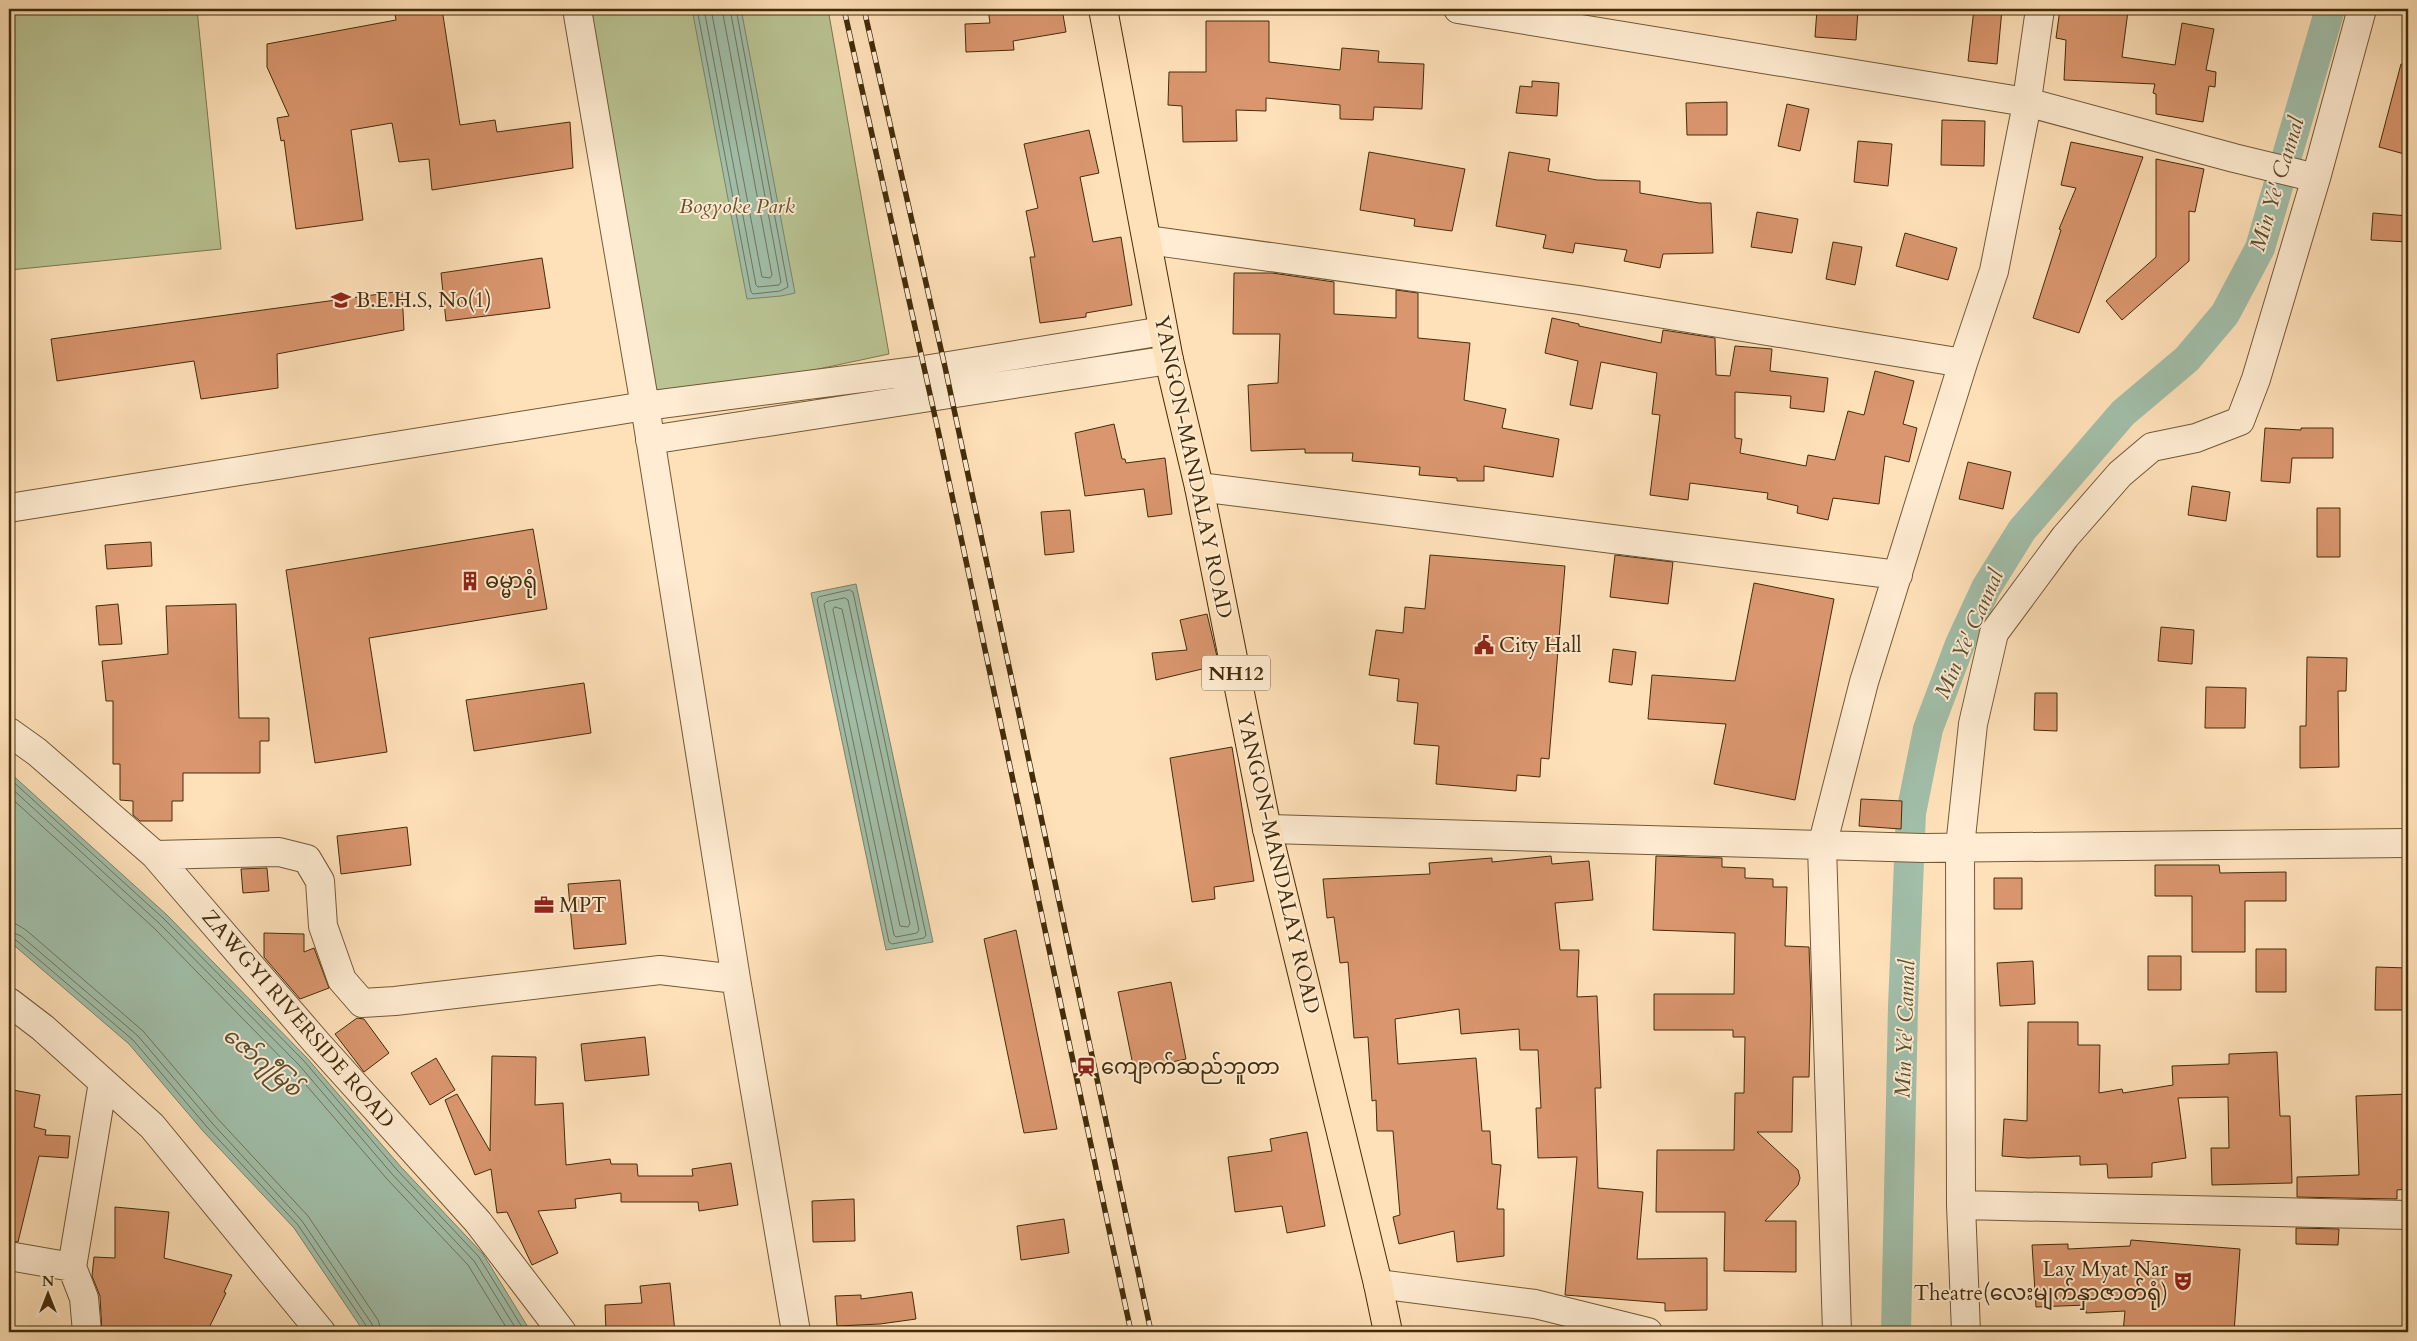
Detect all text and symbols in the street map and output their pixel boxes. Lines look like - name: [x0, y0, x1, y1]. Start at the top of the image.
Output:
- water label: Min Ye' Cannal: [2242, 112, 2312, 255]
- park label: Bogyoke Park: [679, 192, 796, 221]
- place label: B.E.H.S, No(1): [356, 286, 492, 315]
- school or university icon: B.E.H.S, No(1): [330, 289, 352, 311]
- street label: YANGON-MANDALAY ROAD: [1147, 313, 1239, 621]
- water label: Min Ye' Cannal: [1927, 564, 2011, 703]
- place label: ဓမ္မာရုံ: [485, 567, 537, 598]
- building icon: ဓမ္မာရုံ: [459, 570, 481, 592]
- place label: City Hall: [1499, 631, 1582, 660]
- public building icon: City Hall: [1473, 634, 1495, 656]
- road number: NH12: [1202, 656, 1270, 690]
- street label: YANGON-MANDALAY ROAD: [1229, 709, 1327, 1017]
- place label: MPT: [559, 891, 607, 920]
- office icon: MPT: [533, 894, 555, 916]
- street label: ZAWGYI RIVERSIDE ROAD: [195, 903, 401, 1135]
- water label: Min Ye' Cannal: [1888, 958, 1922, 1099]
- water label: ဇော်ဂျီမြစ်: [215, 1020, 309, 1107]
- place label: ကျောက်ဆည်ဘူတာ: [1101, 1051, 1280, 1085]
- station icon: ကျောက်ဆည်ဘူတာ: [1075, 1056, 1097, 1078]
- place label: Lay Myat Nar Theatre(လေးမျက်နှာဇာတ်ရုံ): [1914, 1255, 2168, 1311]
- north arrow: [22, 1268, 72, 1318]
- theatre icon: Lay Myat Nar Theatre(လေးမျက်နှာဇာတ်ရုံ): [2172, 1270, 2194, 1292]
- text: N: [42, 1272, 54, 1291]

